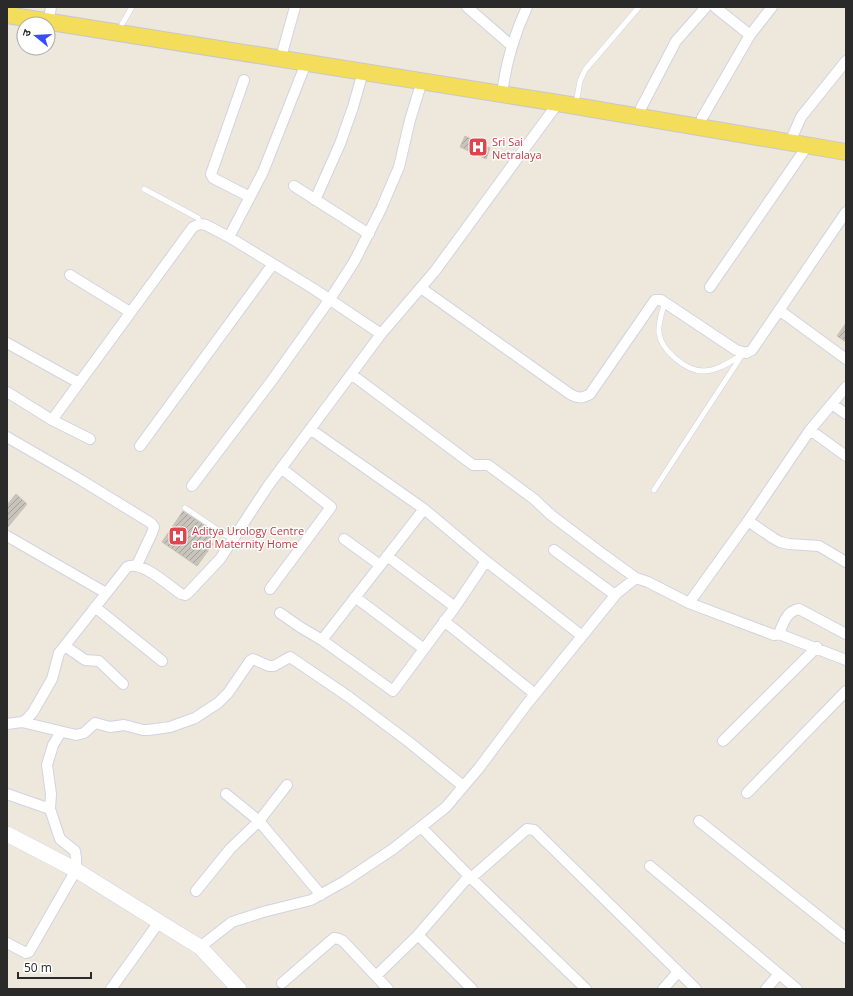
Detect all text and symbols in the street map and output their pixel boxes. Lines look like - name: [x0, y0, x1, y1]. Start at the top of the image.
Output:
- north arrow: [16, 16, 56, 56]
- text: उ: [18, 27, 34, 38]
- place label: Sri Sai Netralaya: [492, 134, 542, 162]
- hospital icon: Sri Sai Netralaya: [467, 136, 489, 158]
- place label: Aditya Urology Centre and Maternity Home: [192, 523, 304, 551]
- hospital icon: Aditya Urology Centre and Maternity Home: [167, 525, 189, 547]
- scale bar: [18, 954, 91, 980]
- text: 50 m: [24, 959, 52, 976]

